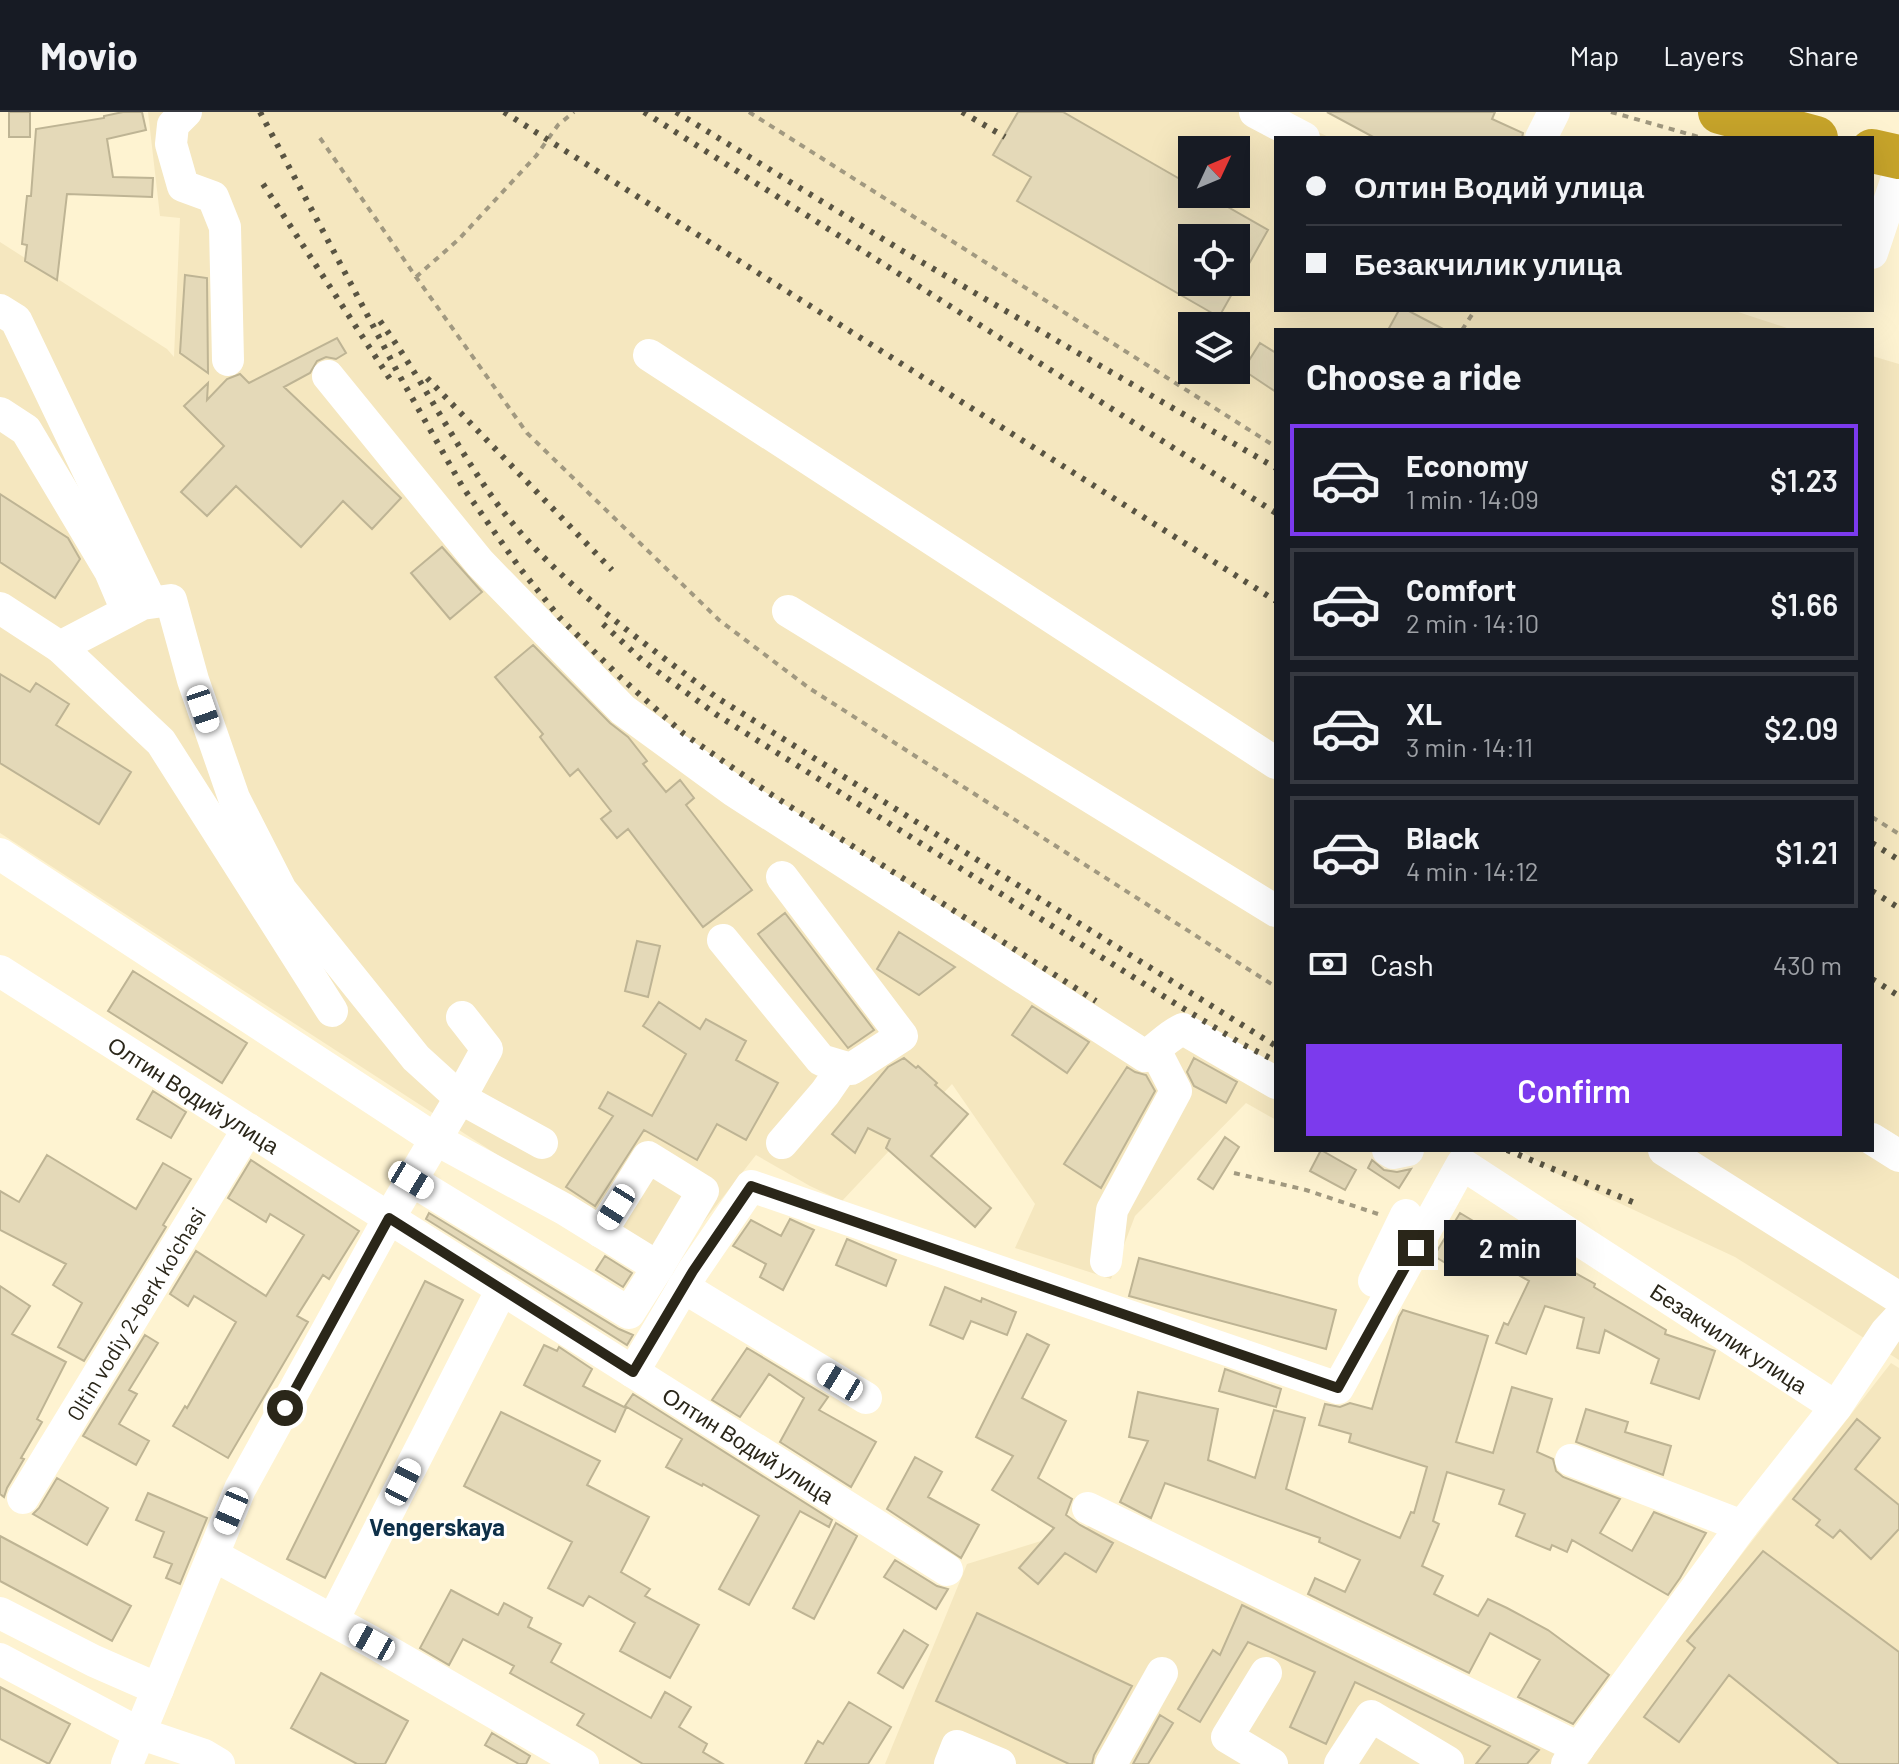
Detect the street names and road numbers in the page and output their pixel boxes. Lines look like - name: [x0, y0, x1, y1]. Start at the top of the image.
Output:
- street label: Олтин Водий улица: [104, 1031, 285, 1159]
- street label: Oltin vodiy 2-berk ko'chasi: [60, 1202, 210, 1425]
- street label: Безакчилик улица: [1646, 1277, 1813, 1398]
- street label: Олтин Водий улица: [658, 1381, 840, 1509]

